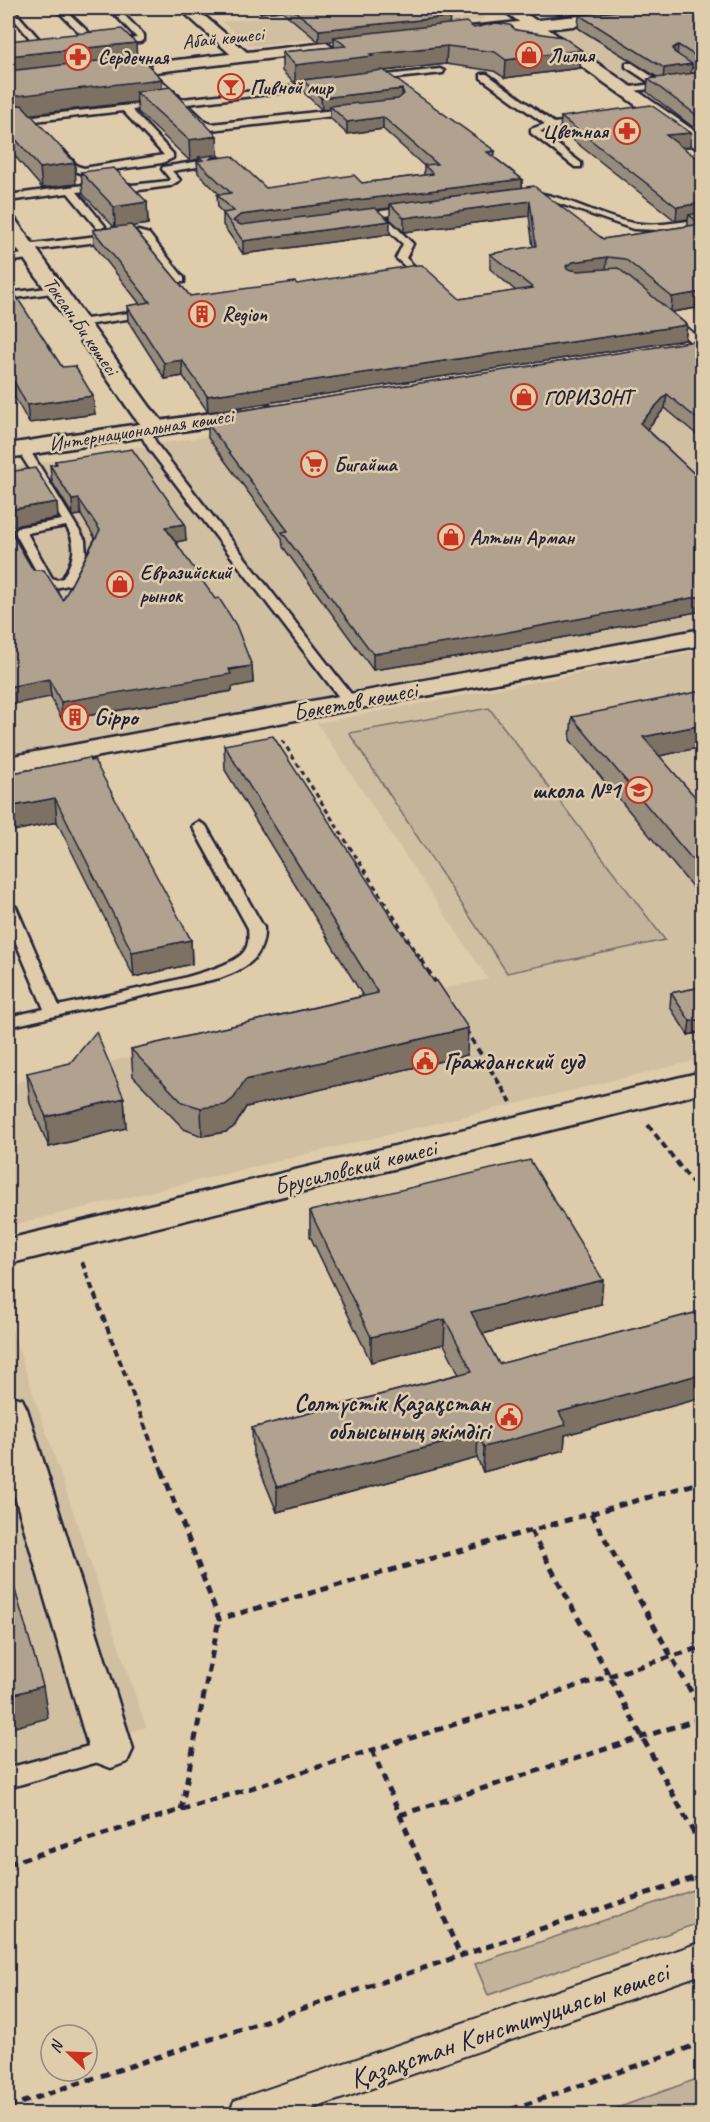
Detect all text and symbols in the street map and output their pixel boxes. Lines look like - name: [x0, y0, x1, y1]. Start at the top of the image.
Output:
- street label: Абай көшесі: [181, 21, 267, 55]
- shop icon: Лилия: [514, 40, 544, 70]
- pharmacy icon: Сердечная: [63, 42, 93, 72]
- place label: Лилия: [548, 43, 596, 68]
- place label: Сердечная: [98, 45, 170, 70]
- bar icon: Пивной мир: [216, 72, 246, 102]
- place label: Пивной мир: [250, 75, 335, 100]
- pharmacy icon: Цветная: [612, 116, 642, 146]
- place label: Цветная: [543, 119, 609, 144]
- street label: Токсан Би көшесі: [38, 272, 125, 382]
- building icon: Region: [187, 299, 217, 329]
- place label: Region: [222, 302, 268, 327]
- shop icon: ГОРИЗОНТ: [509, 382, 539, 412]
- place label: ГОРИЗОНТ: [544, 385, 636, 410]
- street label: Интернациональная көшесі: [47, 403, 237, 457]
- supermarket icon: Бигайша: [299, 449, 329, 479]
- place label: Бигайша: [334, 452, 398, 477]
- shop icon: Алтын Арман: [436, 522, 466, 552]
- place label: Алтын Арман: [470, 525, 575, 550]
- place label: Евразийский рынок: [140, 560, 233, 608]
- shop icon: Евразийский рынок: [105, 569, 135, 599]
- street label: Бөкетов көшесі: [290, 674, 422, 728]
- building icon: Gippo: [60, 702, 90, 732]
- place label: Gippo: [94, 702, 140, 732]
- place label: школа №1: [532, 775, 623, 805]
- school or university icon: школа №1: [624, 775, 654, 805]
- public building icon: Гражданский суд: [410, 1046, 440, 1076]
- place label: Гражданский суд: [444, 1046, 586, 1076]
- street label: Брусиловский көшесі: [271, 1132, 442, 1202]
- place label: Солтүстік Қазақстан облысының әкімдігі: [294, 1388, 493, 1446]
- public building icon: Солтүстік Қазақстан облысының әкімдігі: [494, 1402, 524, 1432]
- street label: Қазақстан Конституциясы көшесі: [345, 1953, 677, 2097]
- north arrow: [39, 2023, 99, 2083]
- text: N: [45, 2036, 68, 2056]

